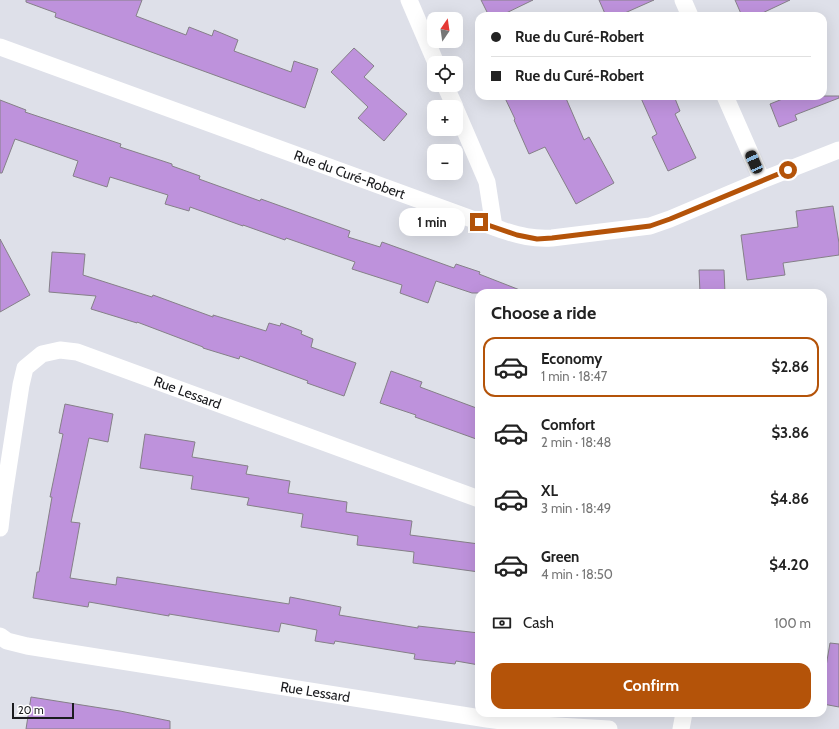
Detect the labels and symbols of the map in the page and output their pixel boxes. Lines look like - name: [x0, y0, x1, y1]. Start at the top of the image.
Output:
- north arrow: [427, 12, 463, 48]
- street label: Rue du Curé-Robert: [291, 146, 408, 203]
- car: [744, 149, 764, 175]
- route start: [779, 161, 797, 179]
- callout: 1 min: [399, 208, 465, 236]
- route end: [470, 213, 488, 231]
- street label: Rue Lessard: [151, 372, 224, 413]
- street label: Rue Lessard: [279, 677, 351, 706]
- scale bar: [12, 701, 74, 720]

